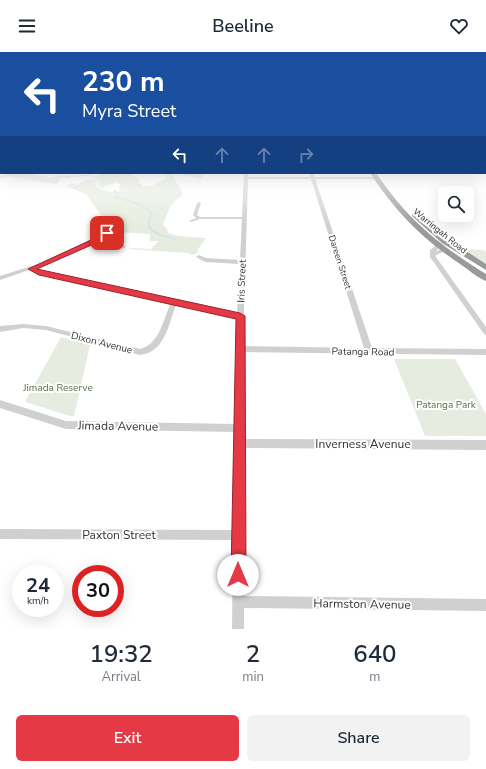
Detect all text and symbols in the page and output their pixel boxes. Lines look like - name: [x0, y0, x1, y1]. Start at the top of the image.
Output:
- text: Beeline: [212, 14, 274, 38]
- icon: menu: [16, 15, 38, 37]
- icon: heart: [448, 15, 470, 37]
- text: 230 m: [82, 63, 165, 101]
- icon: left: [16, 68, 68, 120]
- text: Myra Street: [82, 99, 176, 123]
- icon: left: [169, 144, 191, 166]
- icon: ahead: [211, 144, 233, 166]
- icon: ahead: [253, 144, 275, 166]
- icon: right: [295, 144, 317, 166]
- map controls: [438, 186, 474, 222]
- button: search: [438, 186, 474, 222]
- street label: Warringah Road: [410, 206, 470, 256]
- pin: [90, 216, 124, 250]
- icon: arrive: [96, 222, 118, 244]
- street label: Dareen Street: [326, 233, 355, 291]
- street label: Iris Street: [234, 259, 250, 303]
- street label: Dixon Avenue: [70, 329, 134, 357]
- street label: Patanga Road: [331, 344, 395, 360]
- park label: Jimada Reserve: [22, 381, 93, 395]
- park label: Patanga Park: [416, 398, 477, 412]
- street label: Jimada Avenue: [77, 417, 158, 435]
- street label: Inverness Avenue: [315, 436, 411, 452]
- street label: Paxton Street: [82, 527, 157, 543]
- position arrow: [217, 554, 259, 596]
- speed limit sign: 30: [72, 565, 124, 617]
- text: 24: [26, 572, 50, 599]
- text: km/h: [27, 594, 49, 608]
- street label: Harmston Avenue: [313, 595, 411, 613]
- text: 19:32: [89, 638, 153, 670]
- text: 2: [246, 638, 260, 670]
- text: 640: [353, 638, 396, 670]
- text: Arrival: [102, 668, 141, 686]
- text: min: [242, 668, 264, 686]
- text: m: [369, 668, 380, 686]
- button: Exit: [16, 715, 239, 761]
- button: Share: [247, 715, 470, 761]

